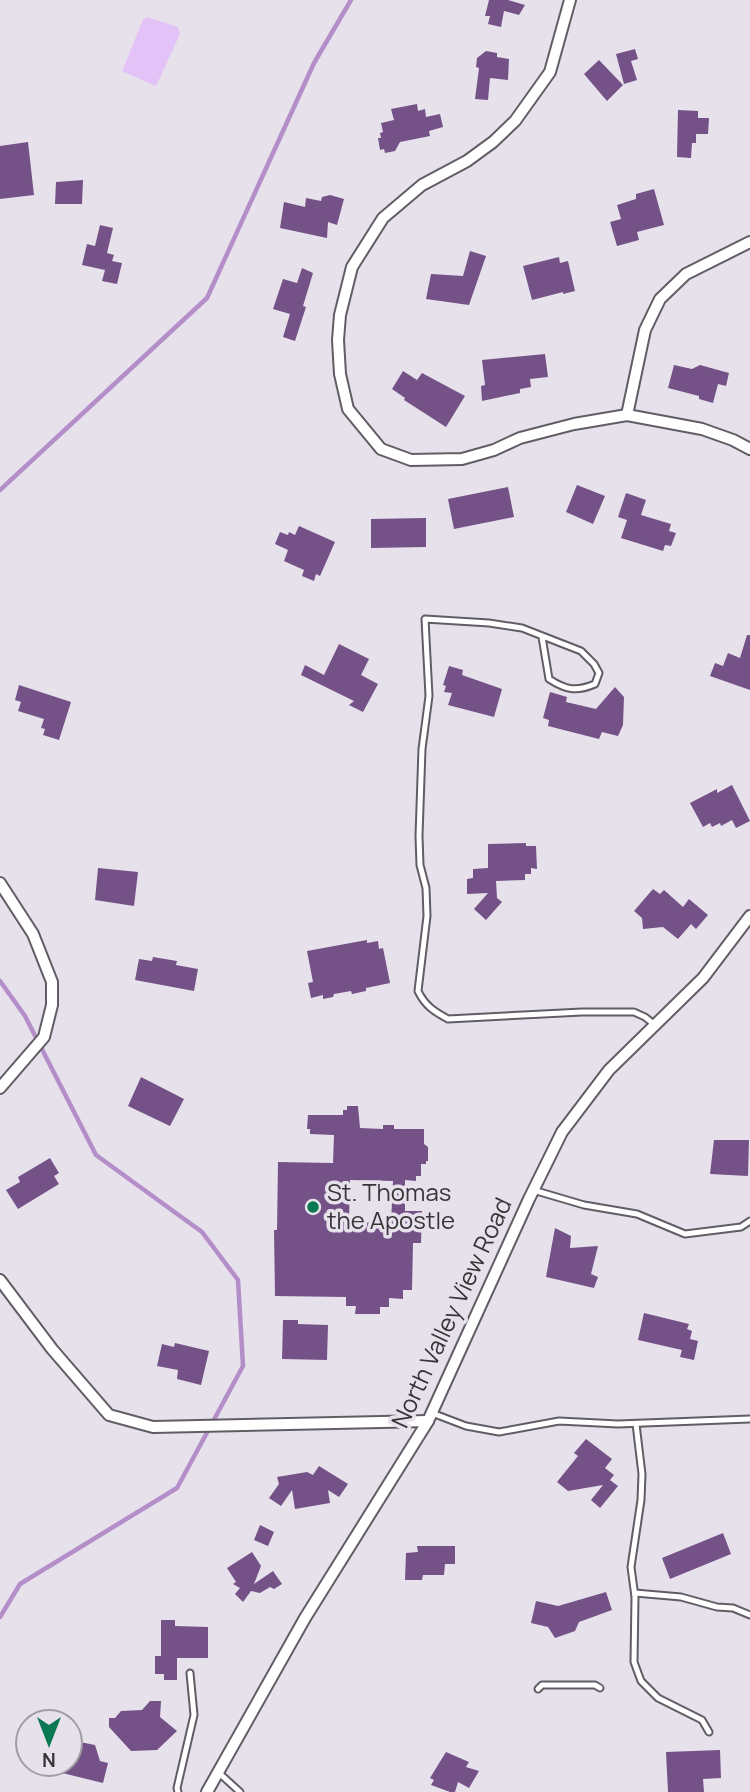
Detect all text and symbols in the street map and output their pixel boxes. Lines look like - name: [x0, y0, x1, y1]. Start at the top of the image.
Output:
- place label: St. Thomas the Apostle: [327, 1175, 455, 1236]
- street label: North Valley View Road: [383, 1192, 519, 1433]
- marker: St. Thomas the Apostle: [305, 1199, 321, 1215]
- north arrow: [14, 1708, 84, 1778]
- text: N: [42, 1747, 56, 1773]

